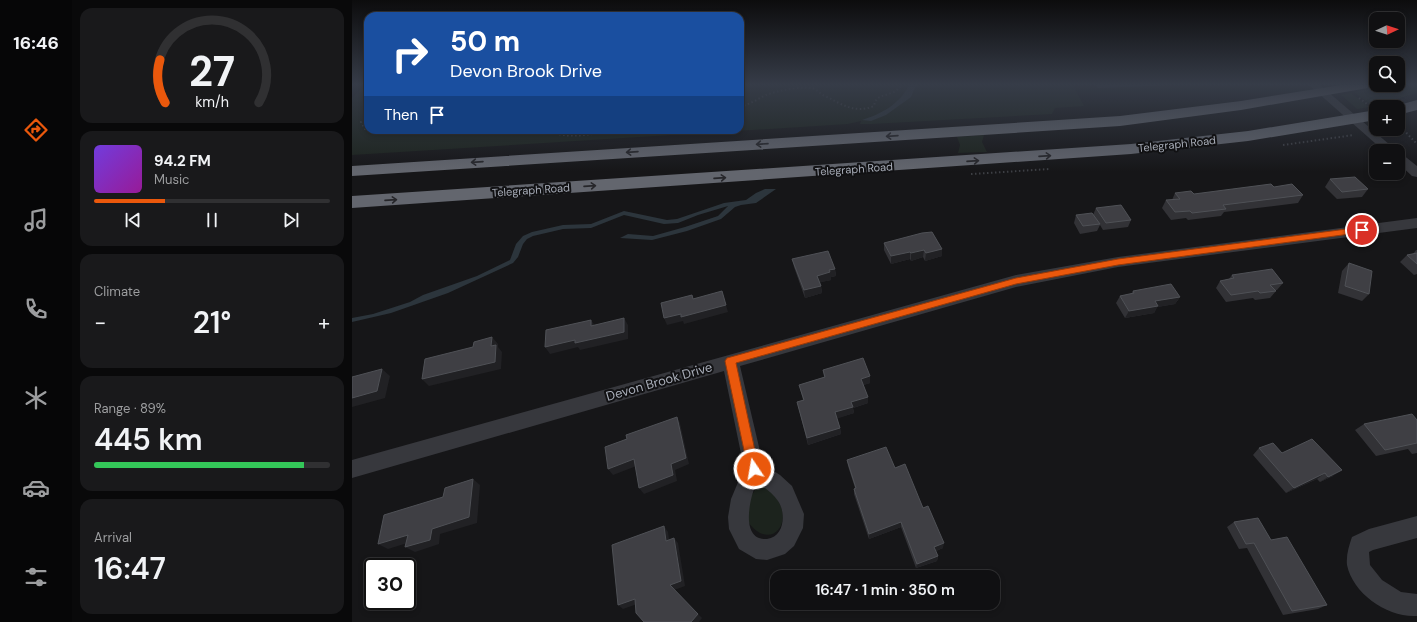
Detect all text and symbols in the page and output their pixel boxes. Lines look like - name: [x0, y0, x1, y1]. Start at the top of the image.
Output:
- north arrow: [1369, 12, 1405, 48]
- map controls: [1369, 12, 1405, 180]
- text: 50 m: [450, 23, 520, 60]
- icon: right: [384, 28, 436, 80]
- text: 16:46: [13, 31, 59, 55]
- text: 27: [189, 45, 235, 99]
- button: search: [1369, 56, 1405, 92]
- text: Devon Brook Drive: [450, 59, 602, 83]
- text: km/h: [195, 93, 229, 111]
- button: +: [1369, 100, 1405, 136]
- icon: arrive: [426, 104, 448, 126]
- text: Then: [384, 105, 418, 125]
- icon: directions: [22, 116, 50, 144]
- one-way arrow: [886, 132, 899, 139]
- street label: Telegraph Road: [1137, 133, 1217, 155]
- one-way arrow: [756, 140, 769, 148]
- button: −: [1369, 144, 1405, 180]
- one-way arrow: [626, 149, 639, 156]
- text: 94.2 FM: [154, 151, 211, 171]
- one-way arrow: [1038, 152, 1051, 159]
- one-way arrow: [966, 157, 979, 164]
- one-way arrow: [471, 159, 484, 166]
- street label: Telegraph Road: [815, 159, 894, 179]
- text: Music: [154, 171, 189, 188]
- one-way arrow: [713, 174, 726, 181]
- street label: Telegraph Road: [492, 180, 571, 200]
- one-way arrow: [583, 183, 596, 190]
- one-way arrow: [384, 196, 397, 203]
- icon: music: [22, 206, 50, 234]
- icon: previous: [122, 209, 144, 231]
- icon: pause: [201, 209, 223, 231]
- icon: next: [280, 209, 302, 231]
- pin: [1345, 213, 1379, 247]
- icon: arrive: [1351, 219, 1373, 241]
- text: Climate: [94, 283, 140, 300]
- icon: phone: [22, 295, 50, 323]
- text: 21°: [193, 303, 231, 342]
- text: −: [94, 308, 106, 337]
- text: +: [318, 308, 330, 337]
- street label: Devon Brook Drive: [604, 358, 714, 405]
- icon: climate: [22, 384, 50, 412]
- text: Range · 89%: [94, 400, 166, 417]
- text: 445 km: [94, 420, 203, 459]
- position arrow: [733, 448, 775, 490]
- icon: car: [22, 474, 50, 502]
- text: Arrival: [94, 529, 132, 546]
- text: 16:47: [94, 549, 166, 588]
- speed limit sign: 30: [364, 558, 416, 610]
- icon: filters: [22, 563, 50, 591]
- text: 16:47 · 1 min · 350 m: [815, 580, 955, 600]

